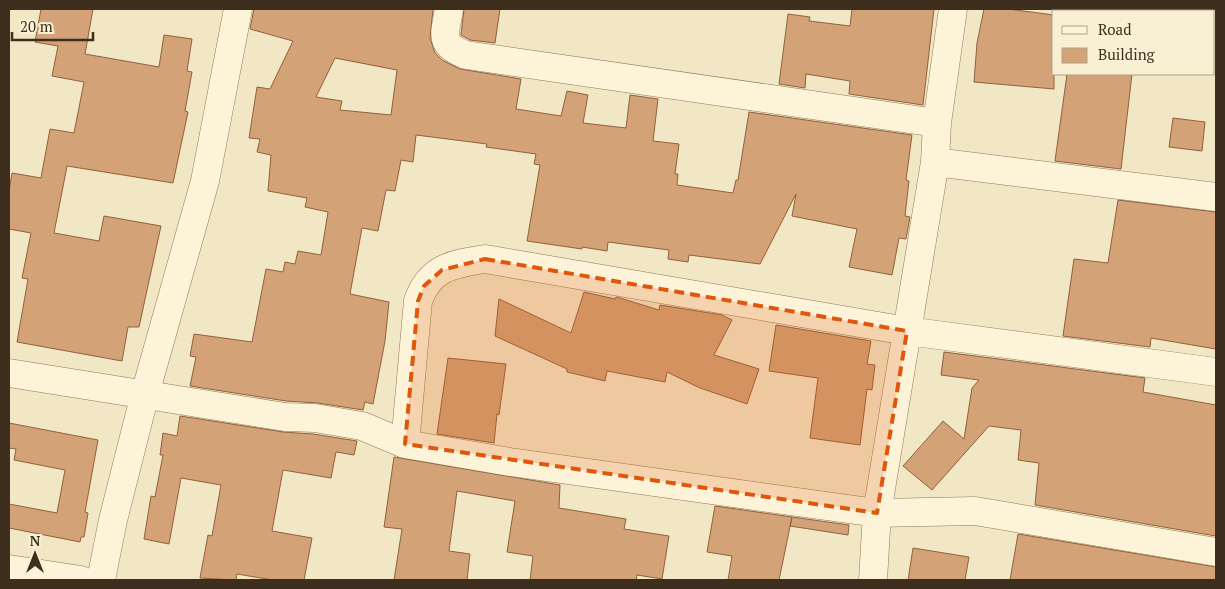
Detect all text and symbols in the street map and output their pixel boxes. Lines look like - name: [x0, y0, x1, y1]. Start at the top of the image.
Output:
- scale bar: [12, 10, 94, 42]
- legend: [1052, 10, 1215, 75]
- text: 20 m: [20, 16, 53, 36]
- text: Road: [1098, 19, 1131, 39]
- text: Building: [1098, 44, 1156, 64]
- north arrow: [10, 529, 60, 579]
- text: N: [30, 531, 41, 550]

